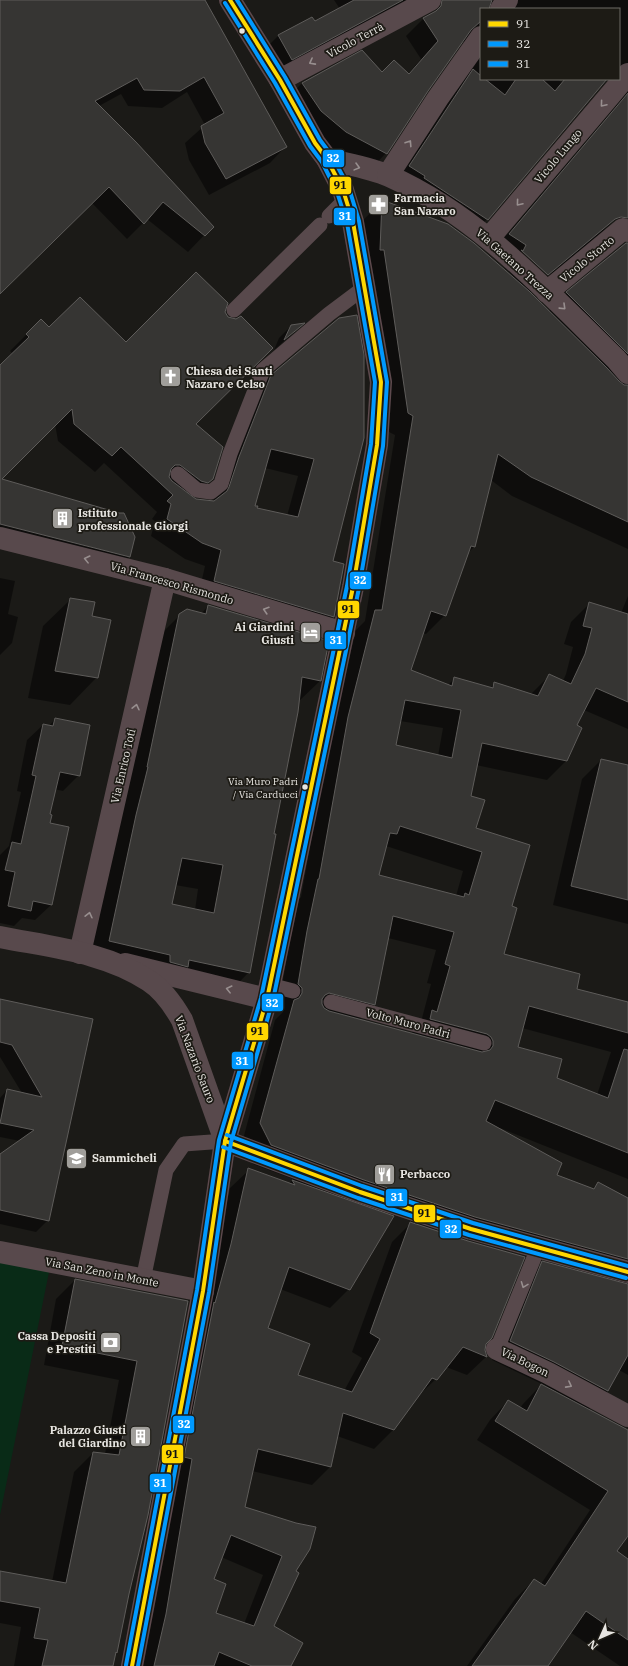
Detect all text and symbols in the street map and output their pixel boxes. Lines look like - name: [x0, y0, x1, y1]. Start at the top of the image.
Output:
- legend: [480, 8, 620, 80]
- text: 91: [516, 16, 530, 31]
- street label: Vicolo Terrà: [324, 19, 386, 61]
- unlabelled marker: [237, 26, 247, 36]
- text: 32: [516, 36, 530, 51]
- text: 31: [516, 56, 530, 71]
- one-way arrow: [309, 58, 316, 65]
- one-way arrow: [600, 99, 607, 107]
- street label: Vicolo Lungo: [531, 126, 585, 186]
- one-way arrow: [404, 140, 411, 147]
- line badge: 32: [322, 149, 345, 168]
- text: 32: [326, 151, 340, 165]
- one-way arrow: [354, 163, 361, 171]
- line badge: 91: [329, 176, 352, 195]
- text: 91: [333, 178, 347, 192]
- pharmacy icon: Farmacia San Nazaro: [366, 191, 392, 217]
- place label: Farmacia San Nazaro: [394, 191, 456, 218]
- one-way arrow: [516, 198, 523, 206]
- line badge: 31: [333, 207, 356, 226]
- text: 31: [338, 209, 352, 223]
- street label: Via Gaetano Trezza: [473, 225, 557, 303]
- street label: Vicolo Storto: [557, 233, 617, 285]
- one-way arrow: [558, 303, 566, 310]
- church icon: Chiesa dei Santi Nazaro e Celso: [158, 364, 184, 390]
- place label: Chiesa dei Santi Nazaro e Celso: [186, 364, 273, 391]
- building icon: Istituto professionale Giorgi: [50, 506, 76, 532]
- place label: Istituto professionale Giorgi: [78, 506, 188, 533]
- one-way arrow: [83, 556, 90, 564]
- street label: Via Francesco Rismondo: [109, 559, 235, 607]
- line badge: 32: [349, 571, 372, 590]
- text: 32: [353, 573, 367, 587]
- line badge: 91: [337, 600, 360, 619]
- text: 91: [341, 602, 355, 616]
- one-way arrow: [263, 606, 270, 615]
- place label: Ai Giardini Giusti: [235, 620, 294, 647]
- hotel icon: Ai Giardini Giusti: [297, 620, 323, 646]
- line badge: 31: [324, 631, 347, 650]
- text: 31: [329, 633, 343, 647]
- one-way arrow: [132, 703, 140, 710]
- street label: Via Enrico Toti: [108, 727, 138, 805]
- place label: Via Muro Padri / Via Carducci: [228, 775, 298, 801]
- marker: Via Muro Padri / Via Carducci: [300, 782, 310, 792]
- one-way arrow: [84, 912, 93, 919]
- one-way arrow: [226, 986, 233, 994]
- line badge: 32: [261, 993, 284, 1012]
- text: 32: [265, 996, 279, 1010]
- street label: Volto Muro Padri: [364, 1005, 452, 1041]
- street label: Via Nazario Sauro: [172, 1013, 218, 1105]
- line badge: 91: [246, 1022, 269, 1041]
- text: 91: [250, 1024, 264, 1038]
- line badge: 31: [231, 1051, 254, 1070]
- text: 31: [235, 1054, 249, 1068]
- school or university icon: Sammicheli: [63, 1145, 89, 1171]
- place label: Sammicheli: [92, 1151, 157, 1165]
- restaurant icon: Perbacco: [371, 1161, 397, 1187]
- place label: Perbacco: [400, 1167, 450, 1181]
- line badge: 31: [385, 1188, 408, 1207]
- text: 31: [390, 1190, 404, 1204]
- line badge: 91: [413, 1204, 436, 1223]
- text: 91: [417, 1206, 431, 1220]
- line badge: 32: [439, 1219, 462, 1239]
- text: 32: [444, 1222, 458, 1236]
- street label: Via San Zeno in Monte: [44, 1254, 160, 1290]
- one-way arrow: [520, 1281, 528, 1288]
- place label: Cassa Depositi e Prestiti: [17, 1329, 96, 1356]
- bank icon: Cassa Depositi e Prestiti: [98, 1329, 124, 1355]
- street label: Via Bogon: [499, 1344, 551, 1380]
- one-way arrow: [565, 1380, 573, 1387]
- line badge: 32: [172, 1415, 195, 1434]
- text: 32: [177, 1417, 191, 1431]
- place label: Palazzo Giusti del Giardino: [50, 1423, 126, 1450]
- building icon: Palazzo Giusti del Giardino: [128, 1423, 154, 1449]
- line badge: 91: [161, 1444, 184, 1464]
- text: 91: [165, 1447, 179, 1461]
- line badge: 31: [149, 1473, 172, 1493]
- text: 31: [153, 1476, 167, 1490]
- north arrow: [580, 1618, 620, 1658]
- text: N: [585, 1637, 601, 1653]

